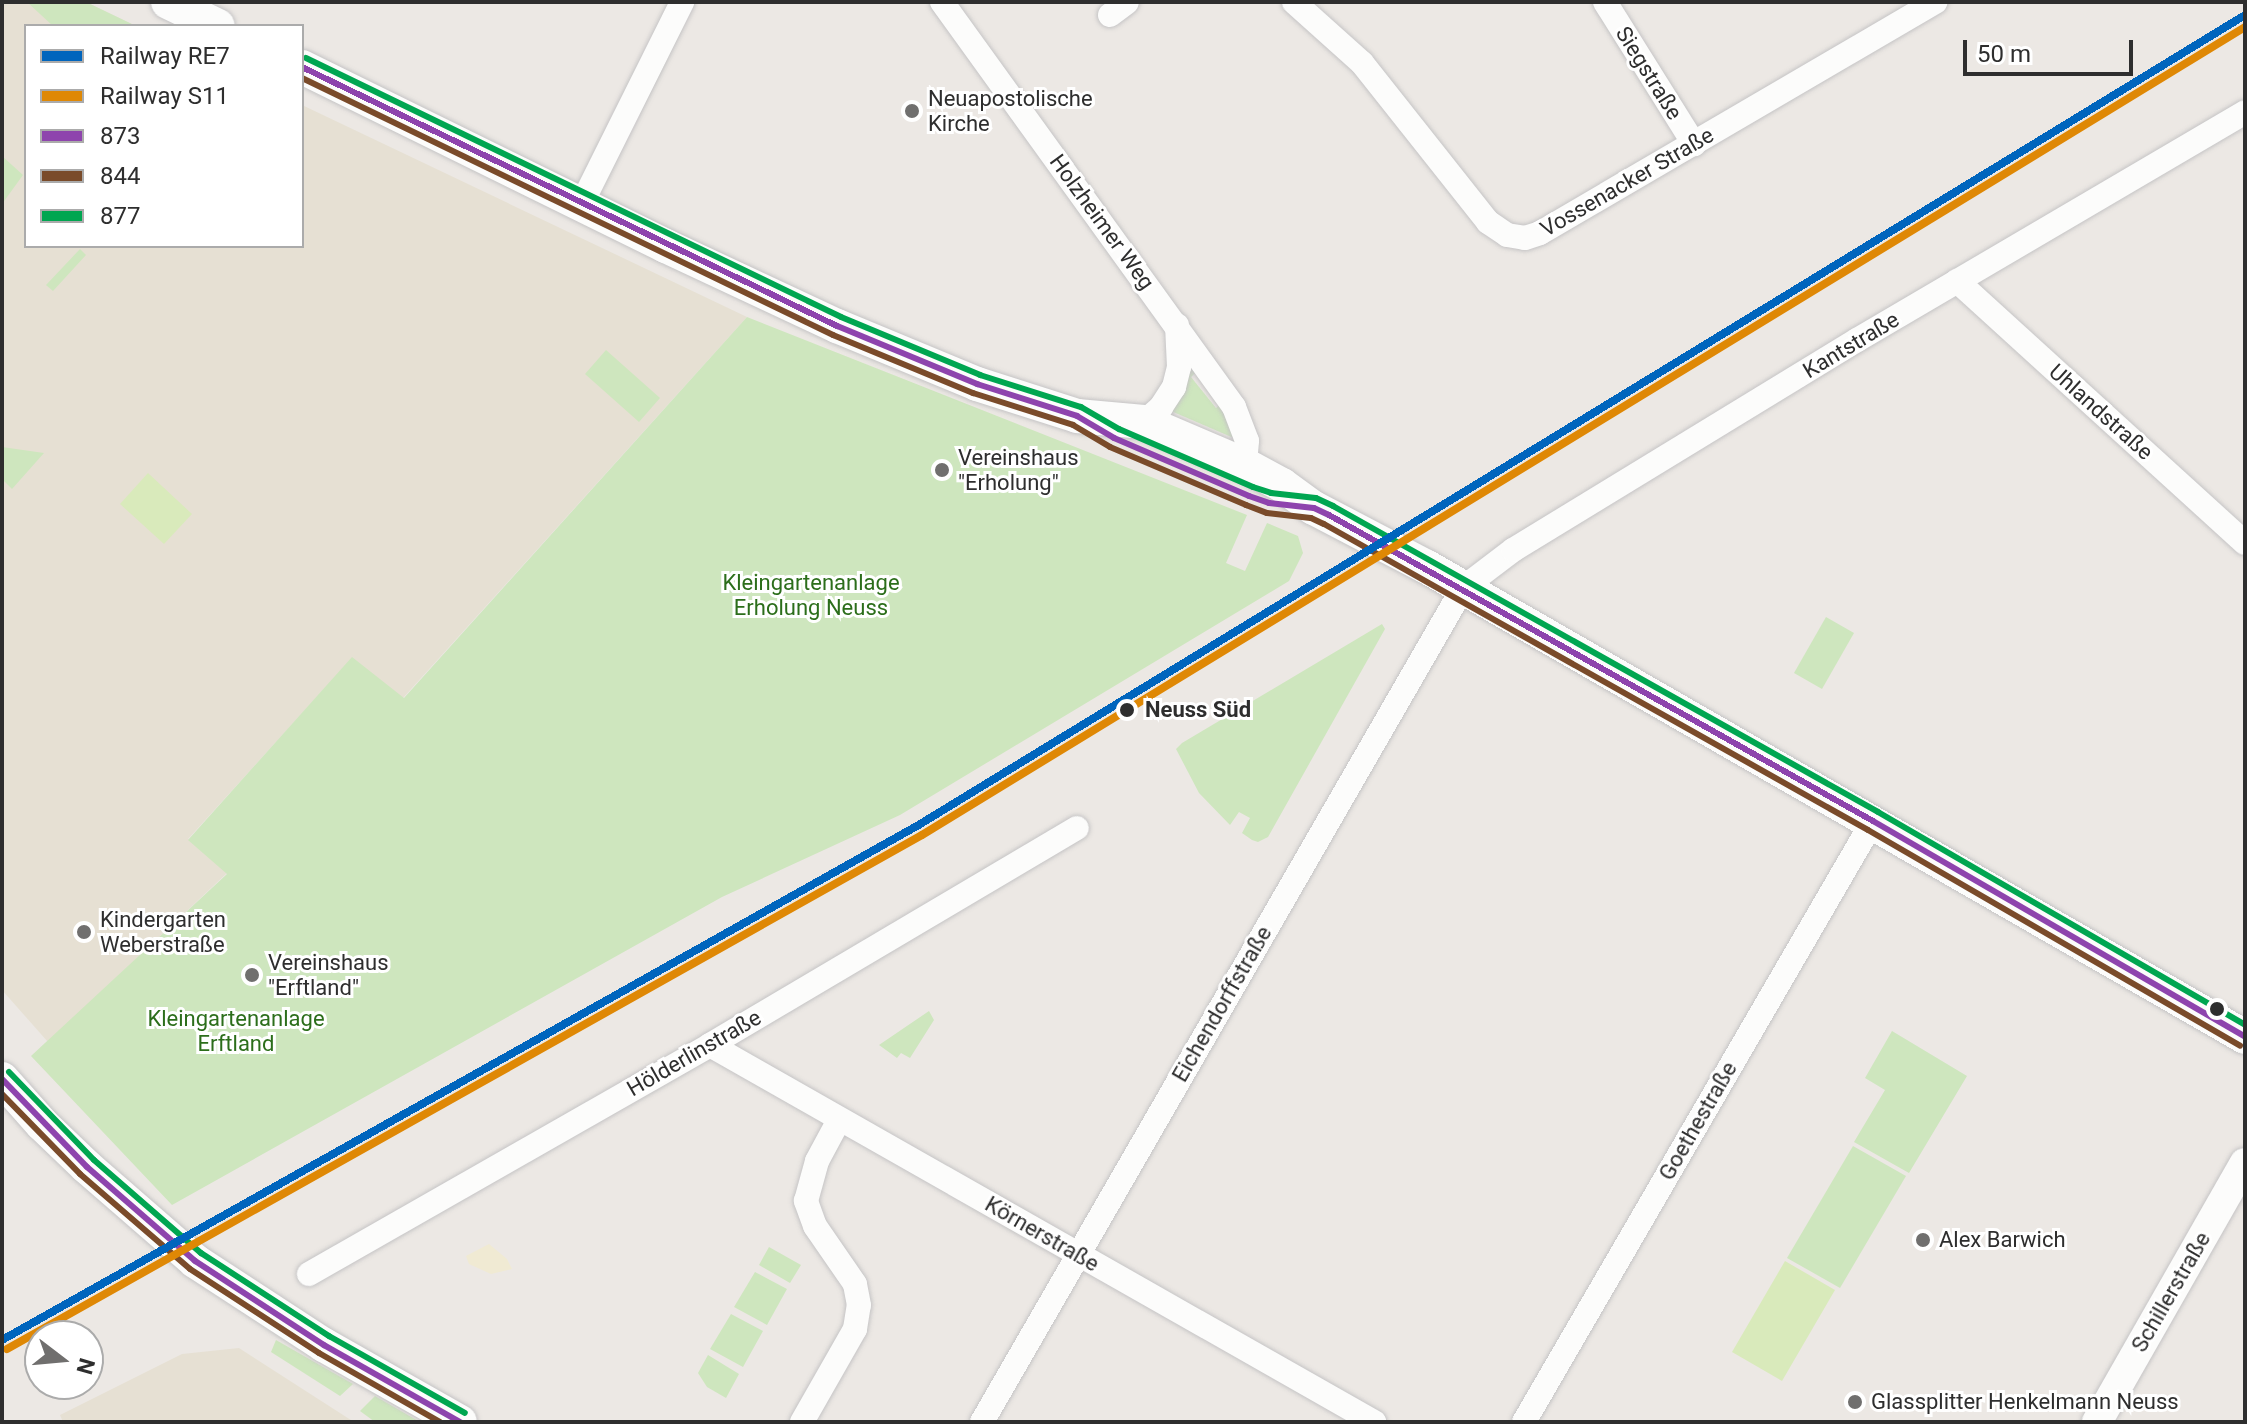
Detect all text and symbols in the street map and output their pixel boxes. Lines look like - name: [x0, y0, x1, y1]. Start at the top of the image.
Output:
- street label: Siegstraße: [1610, 22, 1688, 124]
- legend: [24, 24, 304, 248]
- scale bar: [1967, 24, 2137, 74]
- text: 50 m: [1977, 40, 2031, 68]
- text: Railway RE7: [100, 42, 230, 70]
- text: Railway S11: [100, 82, 229, 110]
- place label: Neuapostolische Kirche: [928, 85, 1093, 136]
- marker: Neuapostolische Kirche: [903, 102, 921, 120]
- text: 873: [100, 122, 140, 150]
- street label: Vossenacker Straße: [1536, 122, 1718, 242]
- street label: Holzheimer Weg: [1044, 149, 1160, 295]
- text: 844: [100, 162, 140, 190]
- text: 877: [100, 202, 140, 230]
- street label: Kantstraße: [1798, 306, 1904, 384]
- street label: Uhlandstraße: [2044, 359, 2158, 465]
- place label: Vereinshaus "Erholung": [958, 444, 1079, 496]
- marker: Vereinshaus "Erholung": [933, 461, 951, 479]
- park label: Kleingartenanlage Erholung Neuss: [722, 569, 900, 620]
- place label: Neuss Süd: [1145, 697, 1251, 723]
- marker: Neuss Süd: [1116, 699, 1138, 721]
- place label: Kindergarten Weberstraße: [100, 906, 226, 958]
- street label: Eichendorffstraße: [1167, 921, 1277, 1087]
- marker: Kindergarten Weberstraße: [75, 923, 93, 941]
- place label: Vereinshaus "Erftland": [268, 949, 389, 1000]
- marker: Vereinshaus "Erftland": [243, 966, 261, 984]
- unlabelled marker: [2209, 1001, 2225, 1017]
- street label: Hölderlinstraße: [622, 1004, 766, 1102]
- park label: Kleingartenanlage Erftland: [147, 1005, 325, 1056]
- street label: Goethestraße: [1653, 1057, 1743, 1185]
- street label: Körnerstraße: [980, 1191, 1104, 1277]
- place label: Alex Barwich: [1939, 1227, 2066, 1253]
- street label: Schillerstraße: [2126, 1227, 2216, 1357]
- marker: Alex Barwich: [1914, 1231, 1932, 1249]
- north arrow: [24, 1320, 104, 1400]
- text: N: [71, 1355, 100, 1377]
- place label: Glassplitter Henkelmann Neuss: [1871, 1389, 2179, 1415]
- marker: Glassplitter Henkelmann Neuss: [1846, 1393, 1864, 1411]

